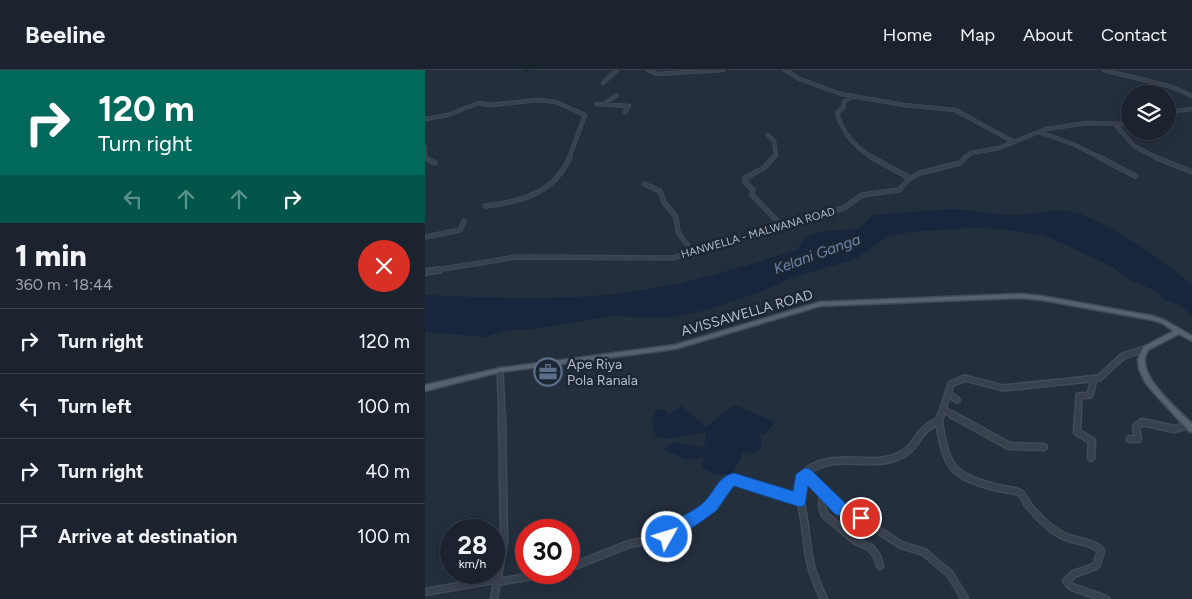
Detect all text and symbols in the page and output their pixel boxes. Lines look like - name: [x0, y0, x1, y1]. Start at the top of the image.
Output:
- text: Beeline: [25, 20, 105, 49]
- text: Home: [883, 24, 932, 46]
- text: Map: [960, 24, 995, 46]
- text: About: [1023, 24, 1073, 46]
- text: Contact: [1101, 24, 1167, 46]
- map controls: [1121, 85, 1176, 140]
- button: layers: [1121, 85, 1176, 140]
- text: 120 m: [98, 88, 195, 130]
- icon: right: [15, 90, 80, 155]
- text: Turn right: [98, 130, 193, 157]
- icon: left: [119, 185, 147, 213]
- icon: ahead: [172, 185, 200, 213]
- icon: ahead: [225, 185, 253, 213]
- icon: right: [278, 185, 306, 213]
- street label: HANWELLA - MALWANA ROAD: [680, 205, 837, 261]
- water label: Kelani Ganga: [771, 230, 863, 278]
- text: 1 min: [15, 237, 87, 274]
- button: close: [358, 240, 410, 292]
- text: 360 m · 18:44: [15, 275, 113, 294]
- street label: AVISSAWELLA ROAD: [679, 286, 815, 340]
- icon: right: [15, 327, 43, 355]
- text: Turn right: [58, 330, 144, 353]
- text: 120 m: [358, 330, 410, 353]
- place label: Ape Riya Pola Ranala: [567, 356, 638, 389]
- office icon: Ape Riya Pola Ranala: [533, 357, 563, 387]
- icon: left: [15, 392, 43, 420]
- text: Turn left: [58, 395, 132, 418]
- text: 100 m: [357, 395, 410, 418]
- icon: right: [15, 457, 43, 485]
- text: Turn right: [58, 460, 144, 483]
- text: 40 m: [365, 460, 410, 483]
- pin: [840, 497, 882, 539]
- icon: arrive: [847, 504, 875, 532]
- position arrow: [640, 510, 692, 562]
- speed limit sign: 30: [515, 519, 580, 584]
- icon: arrive: [15, 522, 43, 550]
- text: Arrive at destination: [58, 525, 237, 548]
- text: 100 m: [357, 525, 410, 548]
- text: 28: [458, 530, 487, 560]
- text: km/h: [459, 557, 486, 571]

